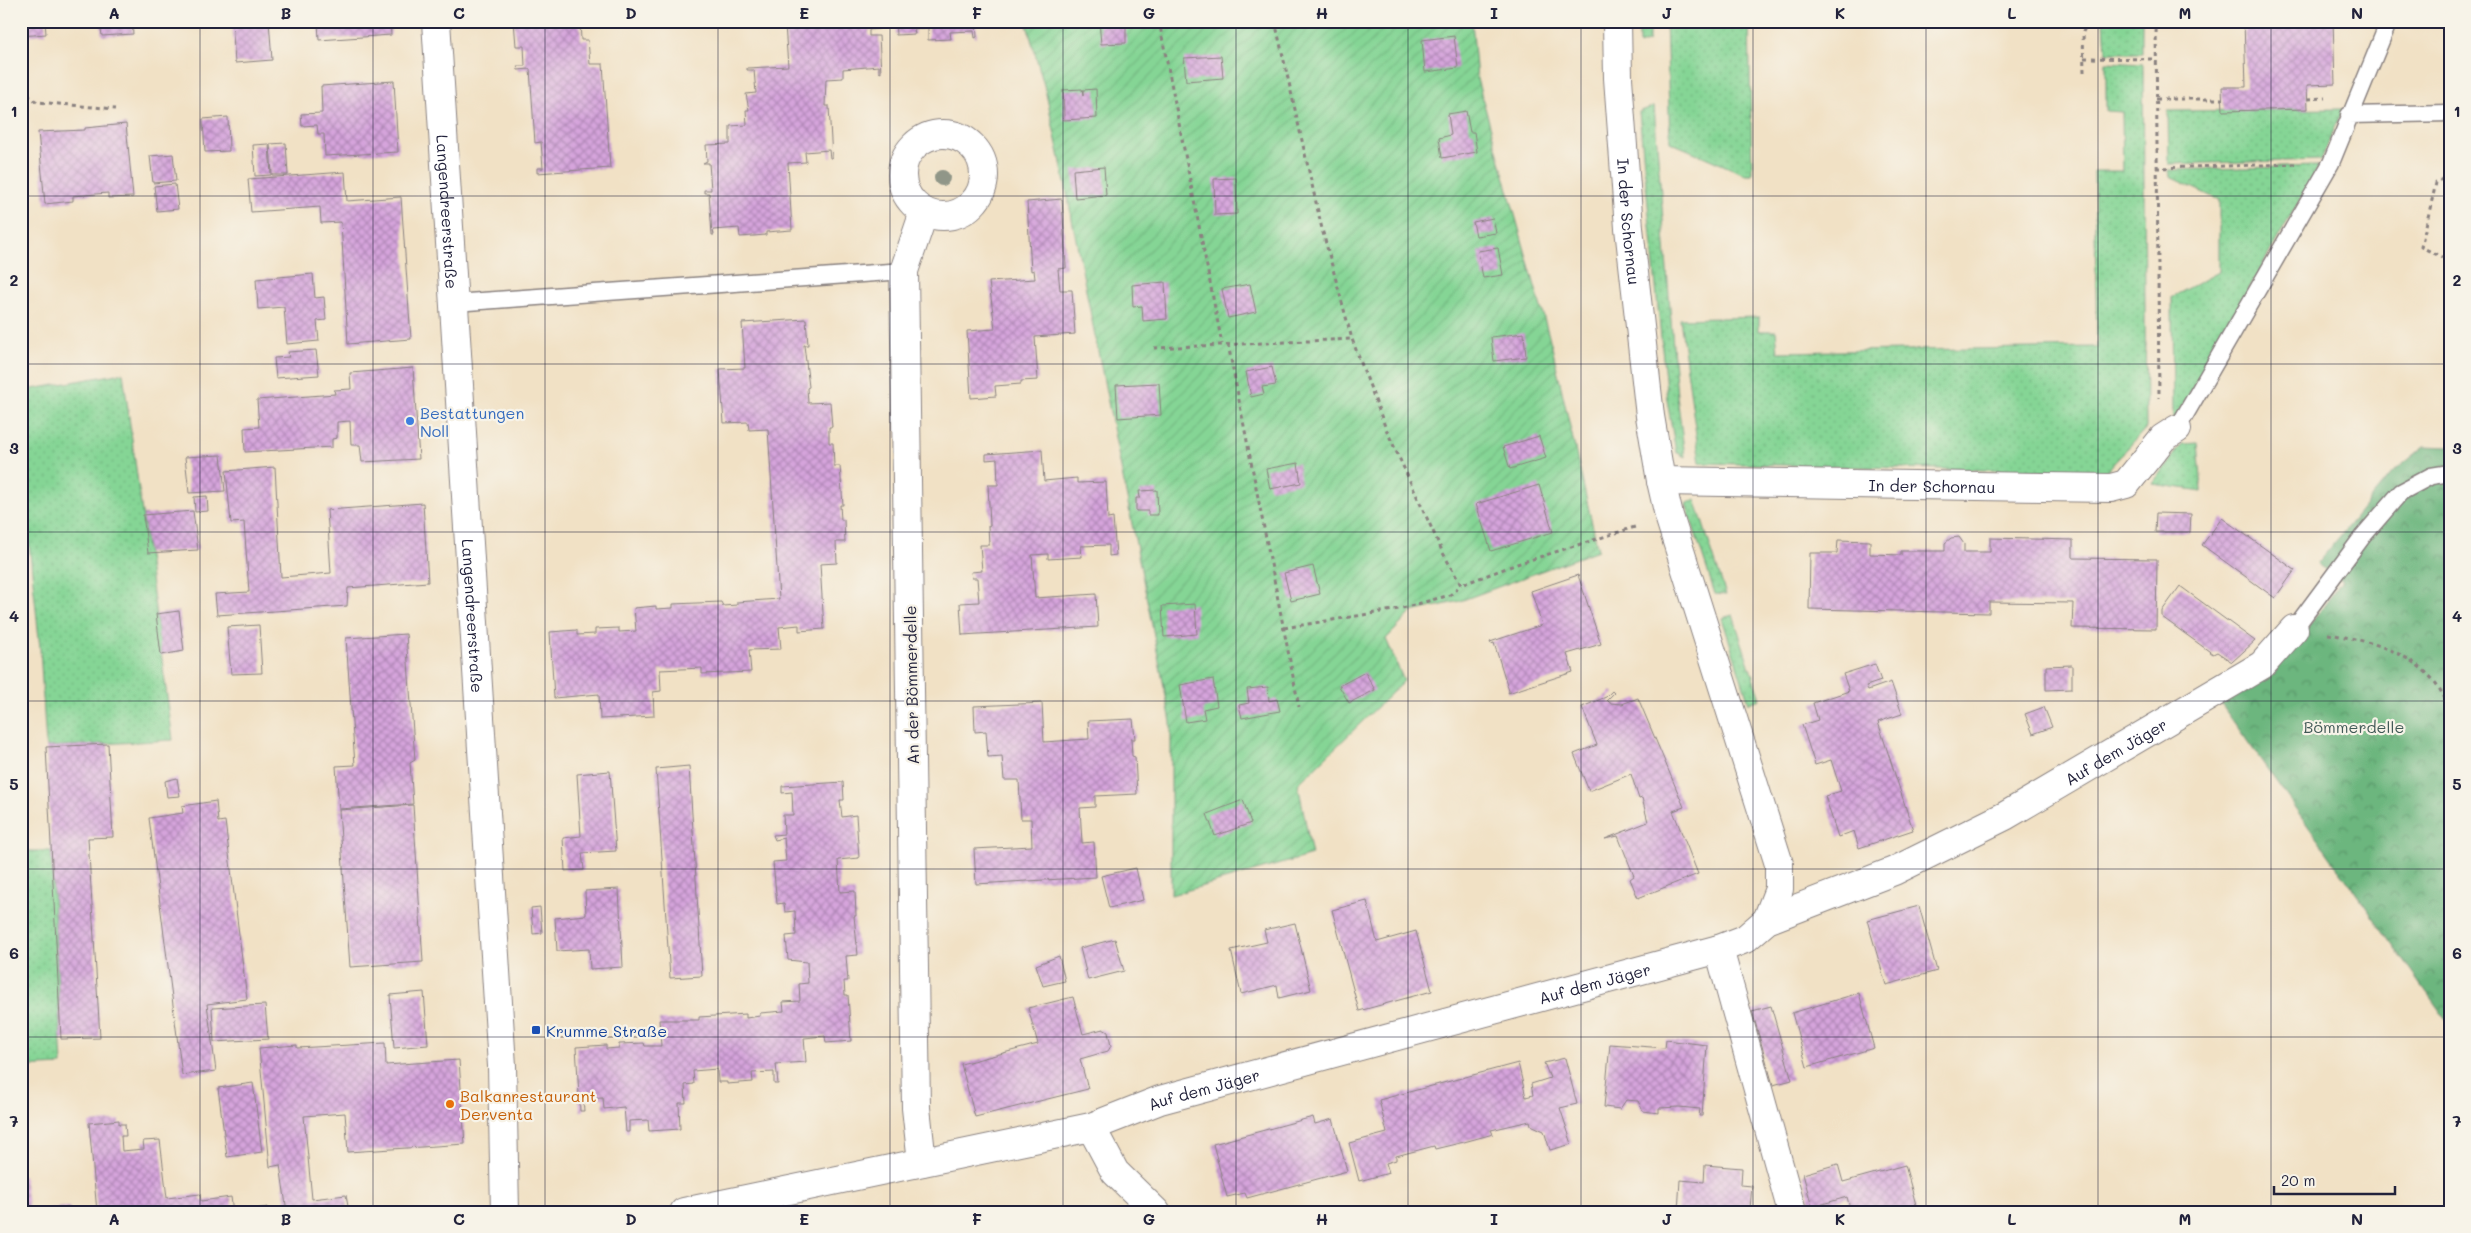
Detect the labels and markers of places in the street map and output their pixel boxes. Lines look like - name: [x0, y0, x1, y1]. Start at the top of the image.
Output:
- place label: Bestattungen Noll: [420, 402, 524, 441]
- marker: Bestattungen Noll: [404, 415, 416, 427]
- place label: Krumme Straße: [546, 1020, 667, 1041]
- marker: Krumme Straße: [530, 1024, 542, 1036]
- place label: Balkanrestaurant Derventa: [460, 1085, 597, 1124]
- marker: Balkanrestaurant Derventa: [444, 1098, 456, 1110]

